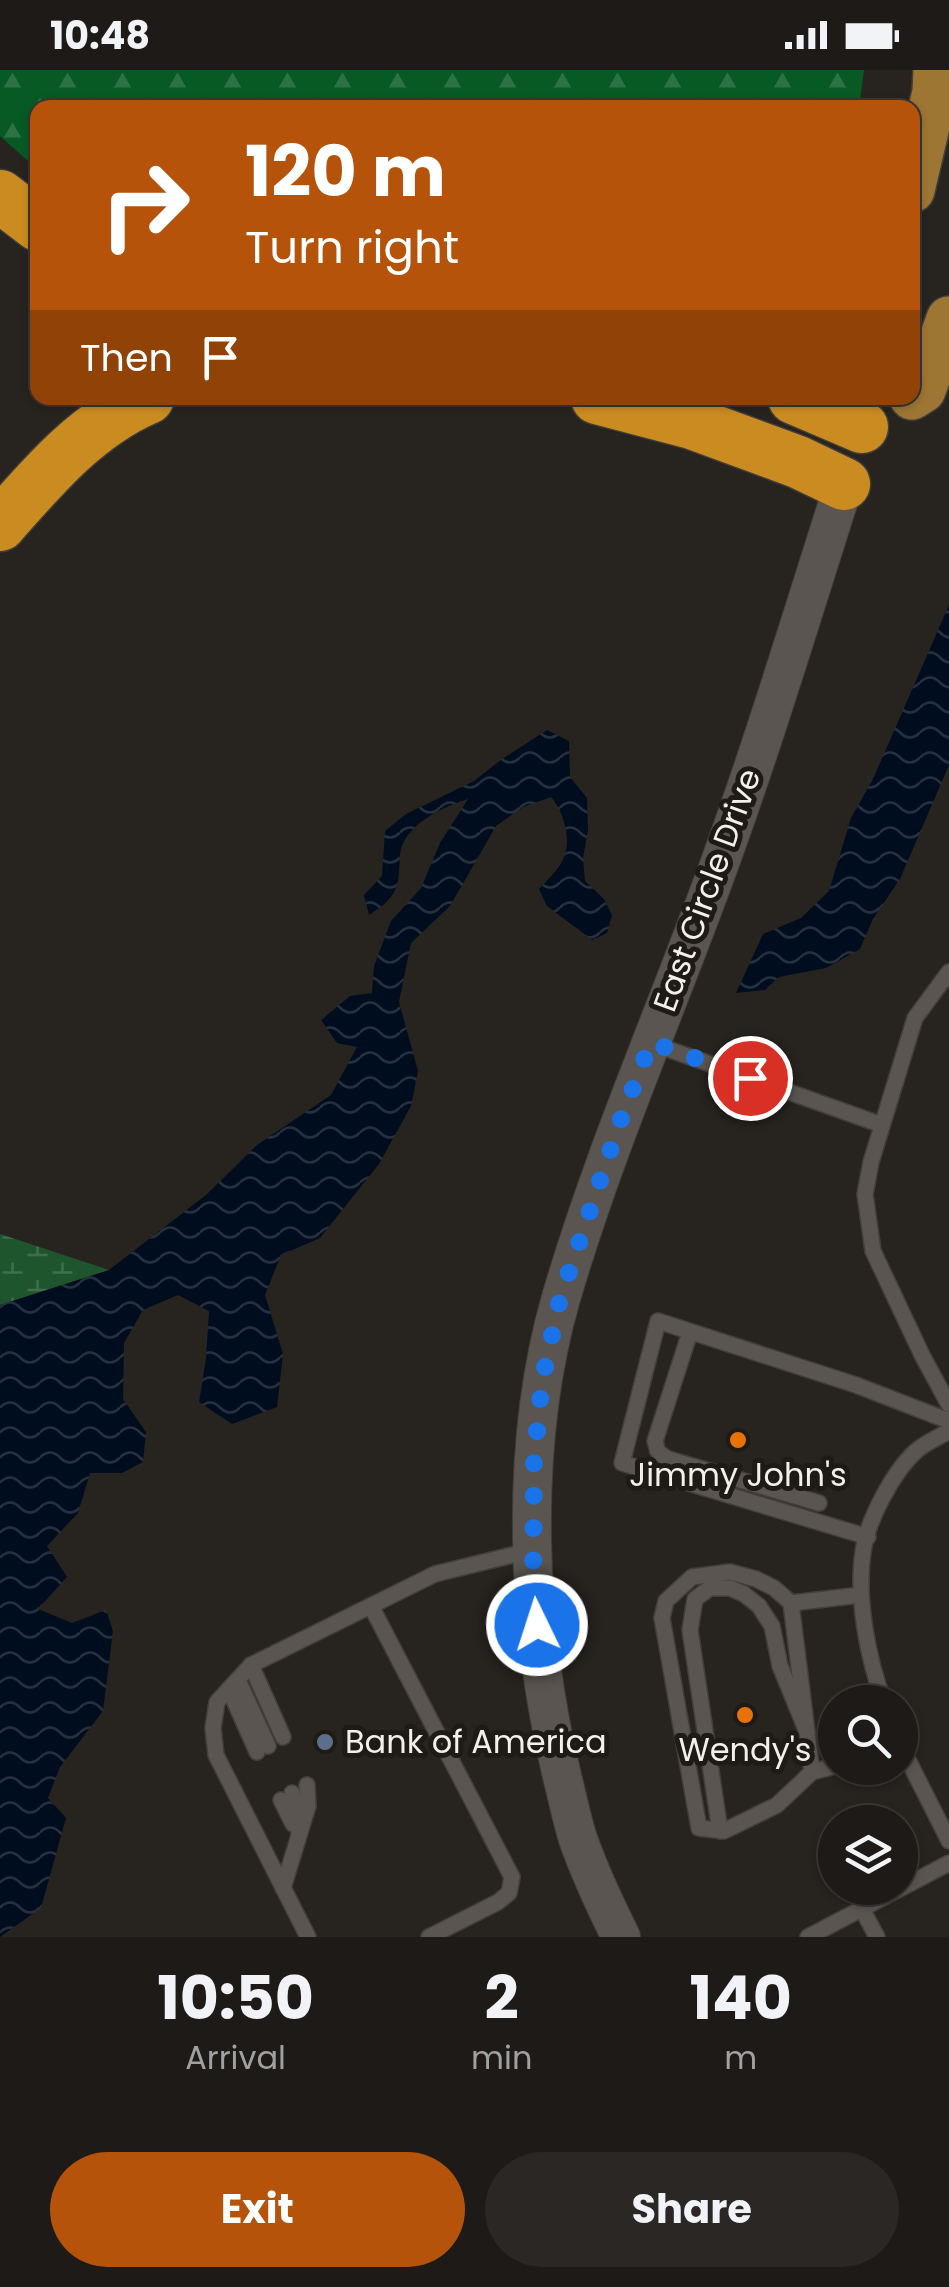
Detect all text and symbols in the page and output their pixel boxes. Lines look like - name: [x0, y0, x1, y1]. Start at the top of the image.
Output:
- text: 10:48: [50, 9, 150, 62]
- text: 120 m: [245, 122, 446, 221]
- icon: right: [80, 140, 210, 270]
- text: Turn right: [245, 216, 459, 279]
- icon: arrive: [193, 330, 248, 385]
- text: Then: [80, 331, 173, 384]
- street label: East Circle Drive: [642, 762, 771, 1018]
- pin: [708, 1036, 793, 1121]
- icon: arrive: [723, 1051, 778, 1106]
- marker: Jimmy John's: [727, 1429, 749, 1451]
- place label: Jimmy John's: [629, 1452, 847, 1497]
- position arrow: [485, 1573, 589, 1677]
- map controls: [818, 1685, 918, 1905]
- button: search: [818, 1685, 918, 1785]
- marker: Wendy's: [734, 1704, 756, 1726]
- place label: Bank of America: [345, 1719, 607, 1764]
- place label: Wendy's: [679, 1727, 812, 1772]
- marker: Bank of America: [314, 1731, 336, 1753]
- button: layers: [818, 1805, 918, 1905]
- text: 10:50: [157, 1956, 314, 2040]
- text: 2: [485, 1956, 519, 2040]
- text: 140: [690, 1956, 792, 2040]
- text: Arrival: [185, 2035, 286, 2080]
- text: min: [471, 2035, 532, 2080]
- text: m: [724, 2035, 757, 2080]
- button: Exit: [50, 2152, 465, 2267]
- button: Share: [485, 2152, 899, 2267]

